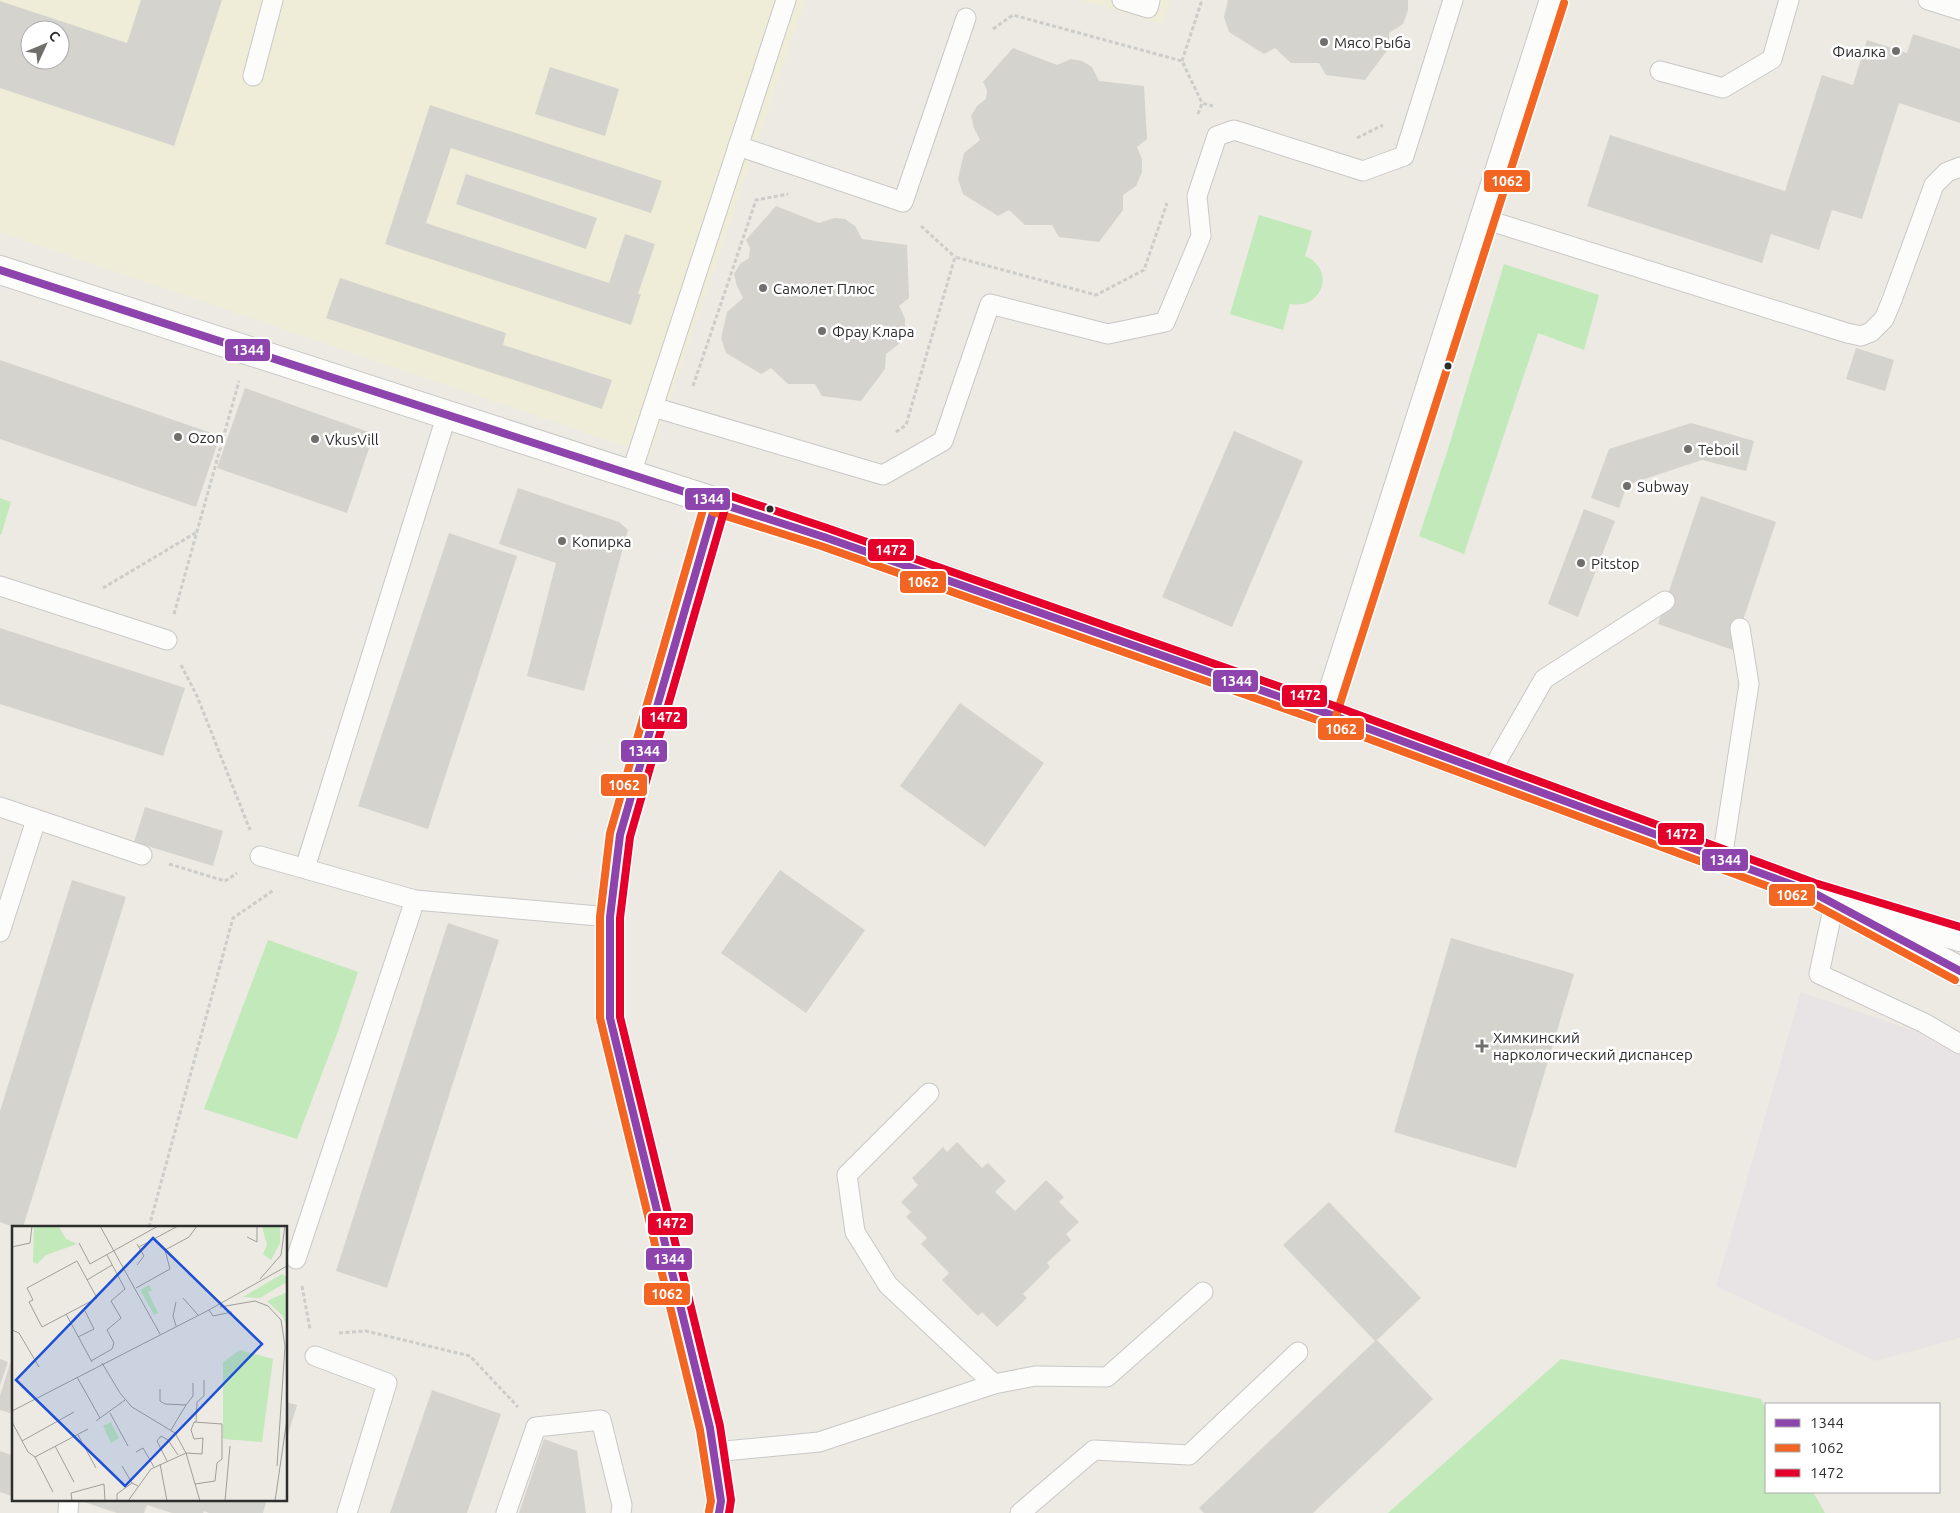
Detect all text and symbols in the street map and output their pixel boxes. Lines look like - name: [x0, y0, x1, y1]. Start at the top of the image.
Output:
- north arrow: [20, 20, 70, 70]
- text: С: [45, 27, 63, 45]
- place label: Мясо Рыба: [1334, 34, 1411, 51]
- marker: Мясо Рыба: [1318, 36, 1330, 48]
- place label: Фиалка: [1832, 43, 1886, 60]
- marker: Фиалка: [1890, 45, 1902, 57]
- line badge: 1062: [1483, 169, 1531, 193]
- text: 1062: [1491, 173, 1523, 189]
- place label: Самолет Плюс: [773, 280, 875, 297]
- marker: Самолет Плюс: [757, 282, 769, 294]
- place label: Фрау Клара: [832, 323, 915, 340]
- marker: Фрау Клара: [816, 325, 828, 337]
- line badge: 1344: [224, 338, 271, 362]
- text: 1344: [232, 342, 264, 358]
- unlabelled marker: [1443, 361, 1453, 371]
- place label: Ozon: [188, 429, 224, 446]
- marker: Ozon: [172, 431, 184, 443]
- place label: VkusVill: [325, 431, 379, 448]
- marker: VkusVill: [309, 433, 321, 445]
- place label: Teboil: [1698, 441, 1739, 458]
- marker: Teboil: [1682, 443, 1694, 455]
- place label: Subway: [1637, 478, 1689, 495]
- marker: Subway: [1621, 480, 1633, 492]
- line badge: 1344: [684, 487, 731, 511]
- text: 1344: [692, 491, 724, 507]
- unlabelled marker: [765, 504, 775, 514]
- place label: Копирка: [572, 533, 631, 550]
- marker: Копирка: [556, 535, 568, 547]
- line badge: 1472: [867, 538, 915, 562]
- text: 1472: [875, 542, 907, 558]
- place label: Pitstop: [1591, 555, 1639, 572]
- marker: Pitstop: [1575, 557, 1587, 569]
- line badge: 1062: [899, 570, 947, 594]
- text: 1062: [907, 574, 939, 590]
- line badge: 1344: [1212, 669, 1259, 693]
- text: 1344: [1220, 673, 1252, 689]
- line badge: 1472: [1281, 684, 1328, 708]
- text: 1472: [1289, 687, 1321, 703]
- line badge: 1472: [641, 706, 688, 730]
- text: 1472: [649, 709, 681, 725]
- line badge: 1062: [1317, 717, 1365, 741]
- text: 1062: [1325, 721, 1357, 737]
- line badge: 1344: [620, 739, 668, 763]
- text: 1344: [628, 743, 660, 759]
- line badge: 1062: [600, 773, 648, 797]
- text: 1062: [608, 777, 640, 793]
- line badge: 1472: [1657, 822, 1705, 846]
- text: 1472: [1665, 826, 1697, 842]
- line badge: 1344: [1701, 848, 1749, 872]
- text: 1344: [1709, 852, 1741, 868]
- line badge: 1062: [1768, 883, 1816, 907]
- text: 1062: [1776, 887, 1808, 903]
- place label: Химкинский наркологический диспансер: [1493, 1029, 1693, 1063]
- marker: Химкинский наркологический диспансер: [1475, 1039, 1489, 1053]
- line badge: 1472: [647, 1212, 694, 1236]
- text: 1472: [655, 1215, 687, 1231]
- inset map: [12, 1226, 288, 1500]
- line badge: 1344: [645, 1247, 693, 1271]
- text: 1344: [653, 1251, 685, 1267]
- line badge: 1062: [643, 1282, 691, 1306]
- text: 1062: [651, 1286, 683, 1302]
- legend: [1765, 1403, 1940, 1493]
- text: 1344: [1810, 1414, 1844, 1431]
- text: 1062: [1810, 1439, 1844, 1456]
- text: 1472: [1810, 1464, 1844, 1481]

